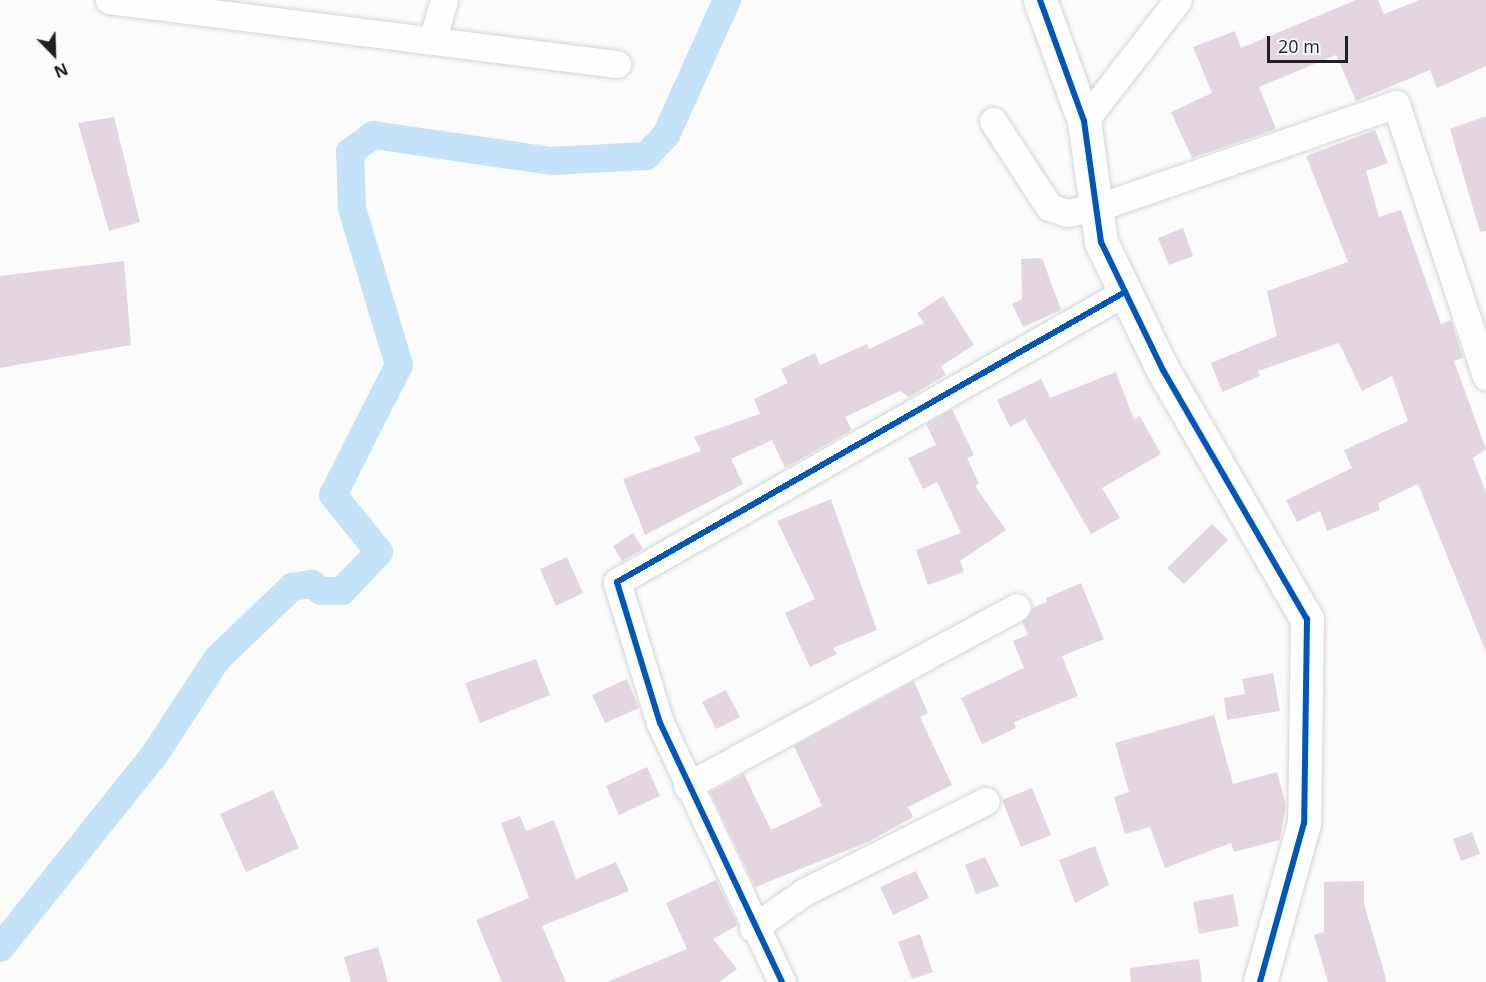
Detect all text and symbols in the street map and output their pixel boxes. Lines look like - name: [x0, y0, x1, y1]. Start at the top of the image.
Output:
- north arrow: [24, 24, 84, 84]
- scale bar: [1270, 24, 1351, 62]
- text: 20 m: [1278, 34, 1320, 58]
- text: N: [51, 58, 71, 83]

